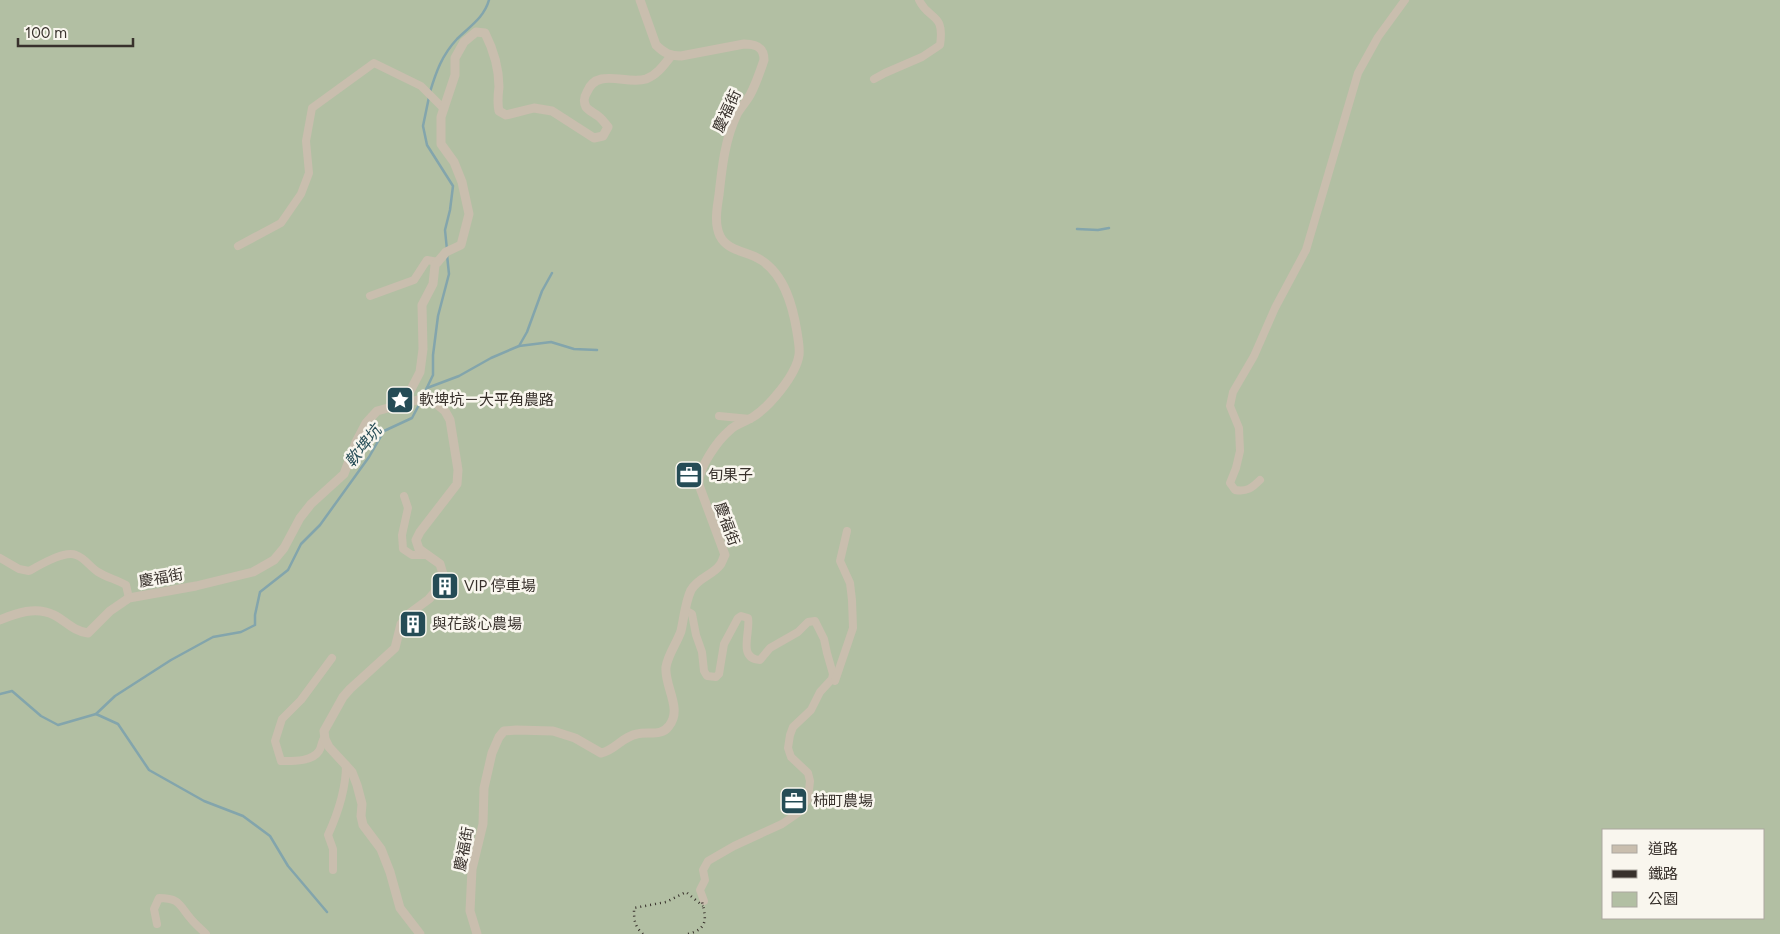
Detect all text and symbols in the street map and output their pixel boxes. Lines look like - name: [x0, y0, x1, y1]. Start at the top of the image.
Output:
- scale bar: [18, 15, 132, 47]
- text: 100 m: [25, 24, 67, 42]
- street label: 慶福街: [709, 87, 745, 135]
- place icon: 軟埤坑－大平角農路: [385, 385, 415, 415]
- place label: 軟埤坑－大平角農路: [419, 391, 554, 409]
- water label: 軟埤坑: [341, 420, 386, 471]
- office icon: 旬果子: [674, 460, 704, 490]
- place label: 旬果子: [708, 466, 753, 484]
- street label: 慶福街: [711, 500, 743, 548]
- street label: 慶福街: [137, 565, 185, 591]
- building icon: VIP 停車場: [430, 571, 460, 601]
- place label: VIP 停車場: [464, 577, 536, 595]
- building icon: 與花談心農場: [398, 609, 428, 639]
- place label: 與花談心農場: [432, 615, 522, 633]
- office icon: 柿町農場: [779, 786, 809, 816]
- place label: 柿町農場: [813, 792, 873, 810]
- street label: 慶福街: [451, 825, 477, 873]
- legend: [1602, 829, 1765, 919]
- text: 道路: [1648, 840, 1678, 858]
- text: 鐵路: [1648, 865, 1678, 883]
- text: 公園: [1648, 890, 1678, 908]

